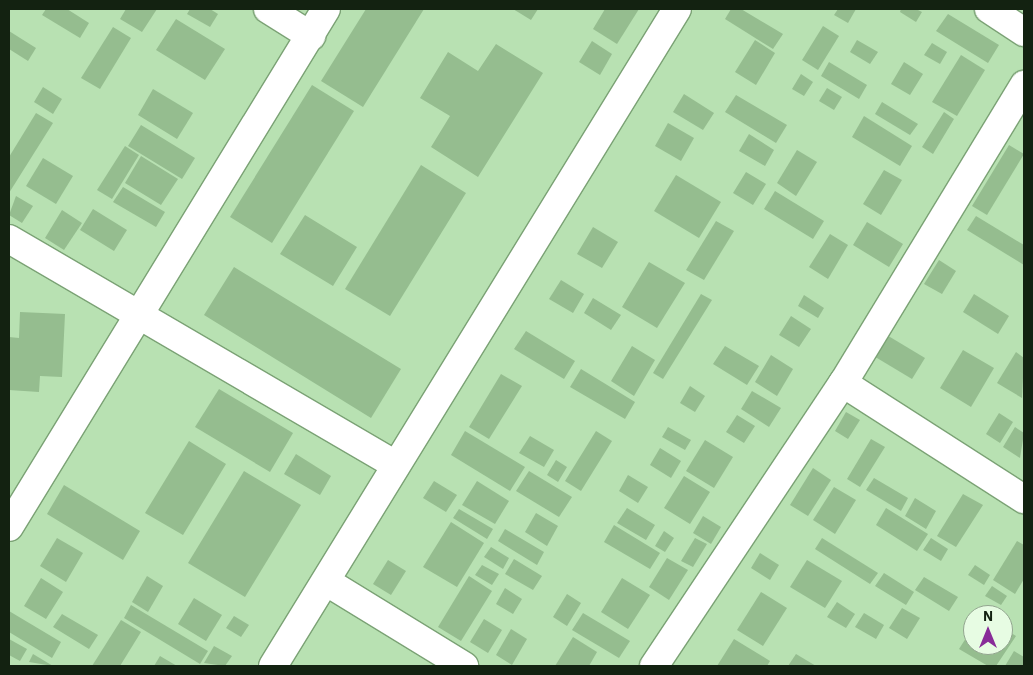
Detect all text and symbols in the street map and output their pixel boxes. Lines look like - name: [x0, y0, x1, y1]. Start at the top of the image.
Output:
- north arrow: [963, 605, 1013, 655]
- text: N: [983, 607, 993, 625]

